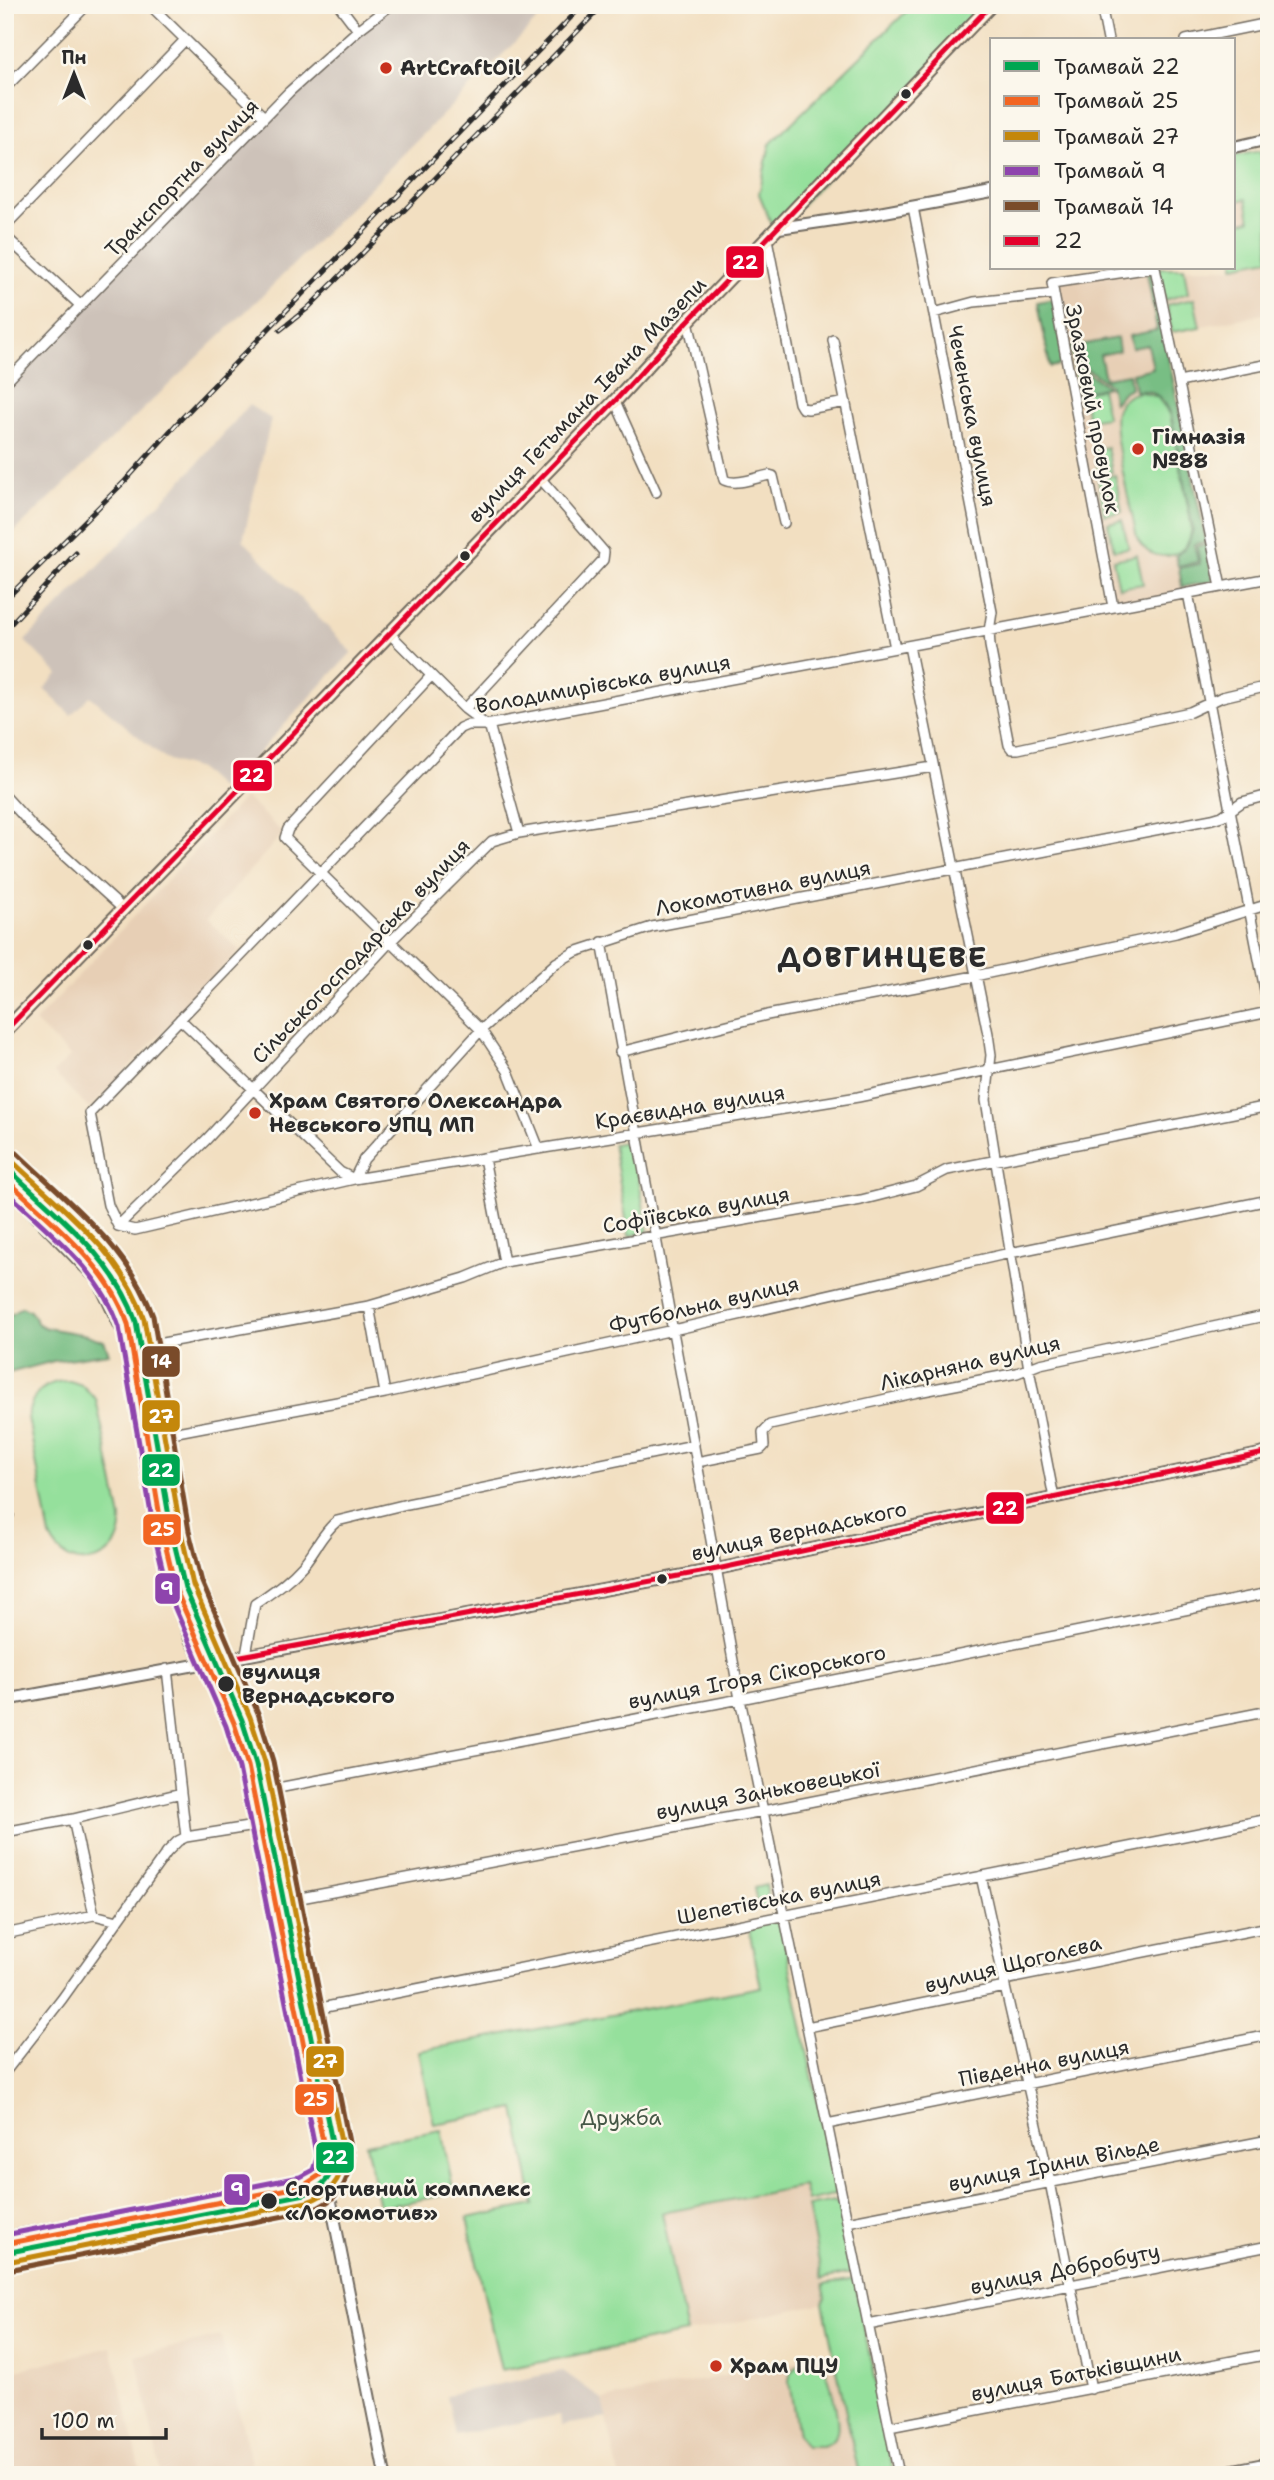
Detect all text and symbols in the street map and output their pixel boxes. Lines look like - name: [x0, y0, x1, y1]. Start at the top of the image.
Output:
- north arrow: [38, 38, 108, 108]
- legend: [990, 38, 1236, 270]
- text: Пн: [61, 45, 87, 70]
- text: Трамвай 22: [1054, 53, 1180, 81]
- place label: ArtCraftOil: [400, 54, 522, 82]
- marker: ArtCraftOil: [378, 60, 394, 76]
- unlabelled marker: [899, 87, 913, 101]
- text: Трамвай 25: [1054, 87, 1178, 115]
- street label: Транспортна вулиця: [99, 93, 265, 263]
- text: Трамвай 27: [1054, 123, 1179, 151]
- text: Трамвай 9: [1054, 157, 1166, 185]
- text: Трамвай 14: [1054, 193, 1174, 221]
- text: 22: [1054, 227, 1082, 255]
- line badge: 22: [725, 245, 765, 279]
- text: 22: [732, 250, 758, 275]
- street label: вулиця Гетьмана Івана Мазепи: [462, 271, 713, 529]
- street label: Зразковий провулок: [1059, 302, 1127, 516]
- street label: Чеченська вулиця: [941, 323, 1003, 509]
- place label: Гімназія №88: [1152, 423, 1246, 475]
- marker: Гімназія №88: [1130, 441, 1146, 457]
- unlabelled marker: [458, 549, 472, 563]
- street label: Володимирівська вулиця: [473, 648, 733, 720]
- line badge: 22: [232, 759, 273, 792]
- text: 22: [239, 763, 265, 788]
- street label: Сільськогосподарська вулиця: [246, 832, 476, 1070]
- street label: Локомотивна вулиця: [653, 853, 873, 923]
- unlabelled marker: [81, 938, 95, 952]
- district label: ДОВГИНЦЕВЕ: [778, 938, 988, 976]
- street label: Краєвидна вулиця: [593, 1078, 787, 1136]
- place label: Храм Святого Олександра Невського УПЦ МП: [269, 1087, 562, 1139]
- marker: Храм Святого Олександра Невського УПЦ МП: [247, 1105, 263, 1121]
- street label: Софіївська вулиця: [600, 1180, 792, 1240]
- street label: Футбольна вулиця: [606, 1270, 802, 1340]
- street label: Лікарняна вулиця: [877, 1329, 1063, 1397]
- line badge: 14: [141, 1345, 181, 1378]
- text: 14: [150, 1349, 172, 1374]
- line badge: 27: [141, 1399, 181, 1433]
- text: 27: [148, 1404, 174, 1429]
- line badge: 22: [141, 1453, 181, 1487]
- text: 22: [148, 1458, 174, 1483]
- line badge: 22: [985, 1491, 1025, 1525]
- street label: вулиця Вернадського: [689, 1494, 909, 1568]
- text: 22: [992, 1496, 1018, 1521]
- line badge: 25: [142, 1513, 182, 1546]
- text: 25: [149, 1517, 175, 1542]
- line badge: 9: [154, 1572, 181, 1605]
- unlabelled marker: [655, 1572, 669, 1586]
- text: 9: [160, 1576, 174, 1601]
- street label: вулиця Ігоря Сікорського: [626, 1638, 888, 1716]
- place label: вулиця Вернадського: [242, 1658, 395, 1710]
- marker: вулиця Вернадського: [216, 1674, 236, 1694]
- street label: вулиця Заньковецької: [654, 1755, 883, 1826]
- street label: Шепетівська вулиця: [675, 1864, 883, 1932]
- street label: вулиця Щоголєва: [922, 1929, 1104, 1999]
- street label: Південна вулиця: [956, 2033, 1132, 2093]
- line badge: 27: [305, 2045, 345, 2078]
- text: 27: [312, 2049, 338, 2074]
- line badge: 25: [294, 2083, 335, 2116]
- text: 25: [302, 2087, 328, 2112]
- park label: Дружба: [580, 2104, 662, 2132]
- street label: вулиця Ірини Вільде: [946, 2130, 1162, 2198]
- line badge: 22: [315, 2141, 355, 2174]
- text: 22: [322, 2145, 348, 2170]
- line badge: 9: [223, 2173, 251, 2206]
- place label: Спортивний комплекс «Локомотив»: [285, 2175, 531, 2227]
- text: 9: [230, 2177, 244, 2202]
- marker: Спортивний комплекс «Локомотив»: [259, 2191, 279, 2211]
- street label: вулиця Добробуту: [968, 2237, 1162, 2301]
- street label: вулиця Батьківщини: [968, 2340, 1184, 2408]
- place label: Храм ПЦУ: [730, 2352, 838, 2380]
- marker: Храм ПЦУ: [708, 2358, 724, 2374]
- scale bar: [42, 2396, 166, 2440]
- text: 100 m: [52, 2407, 115, 2435]

